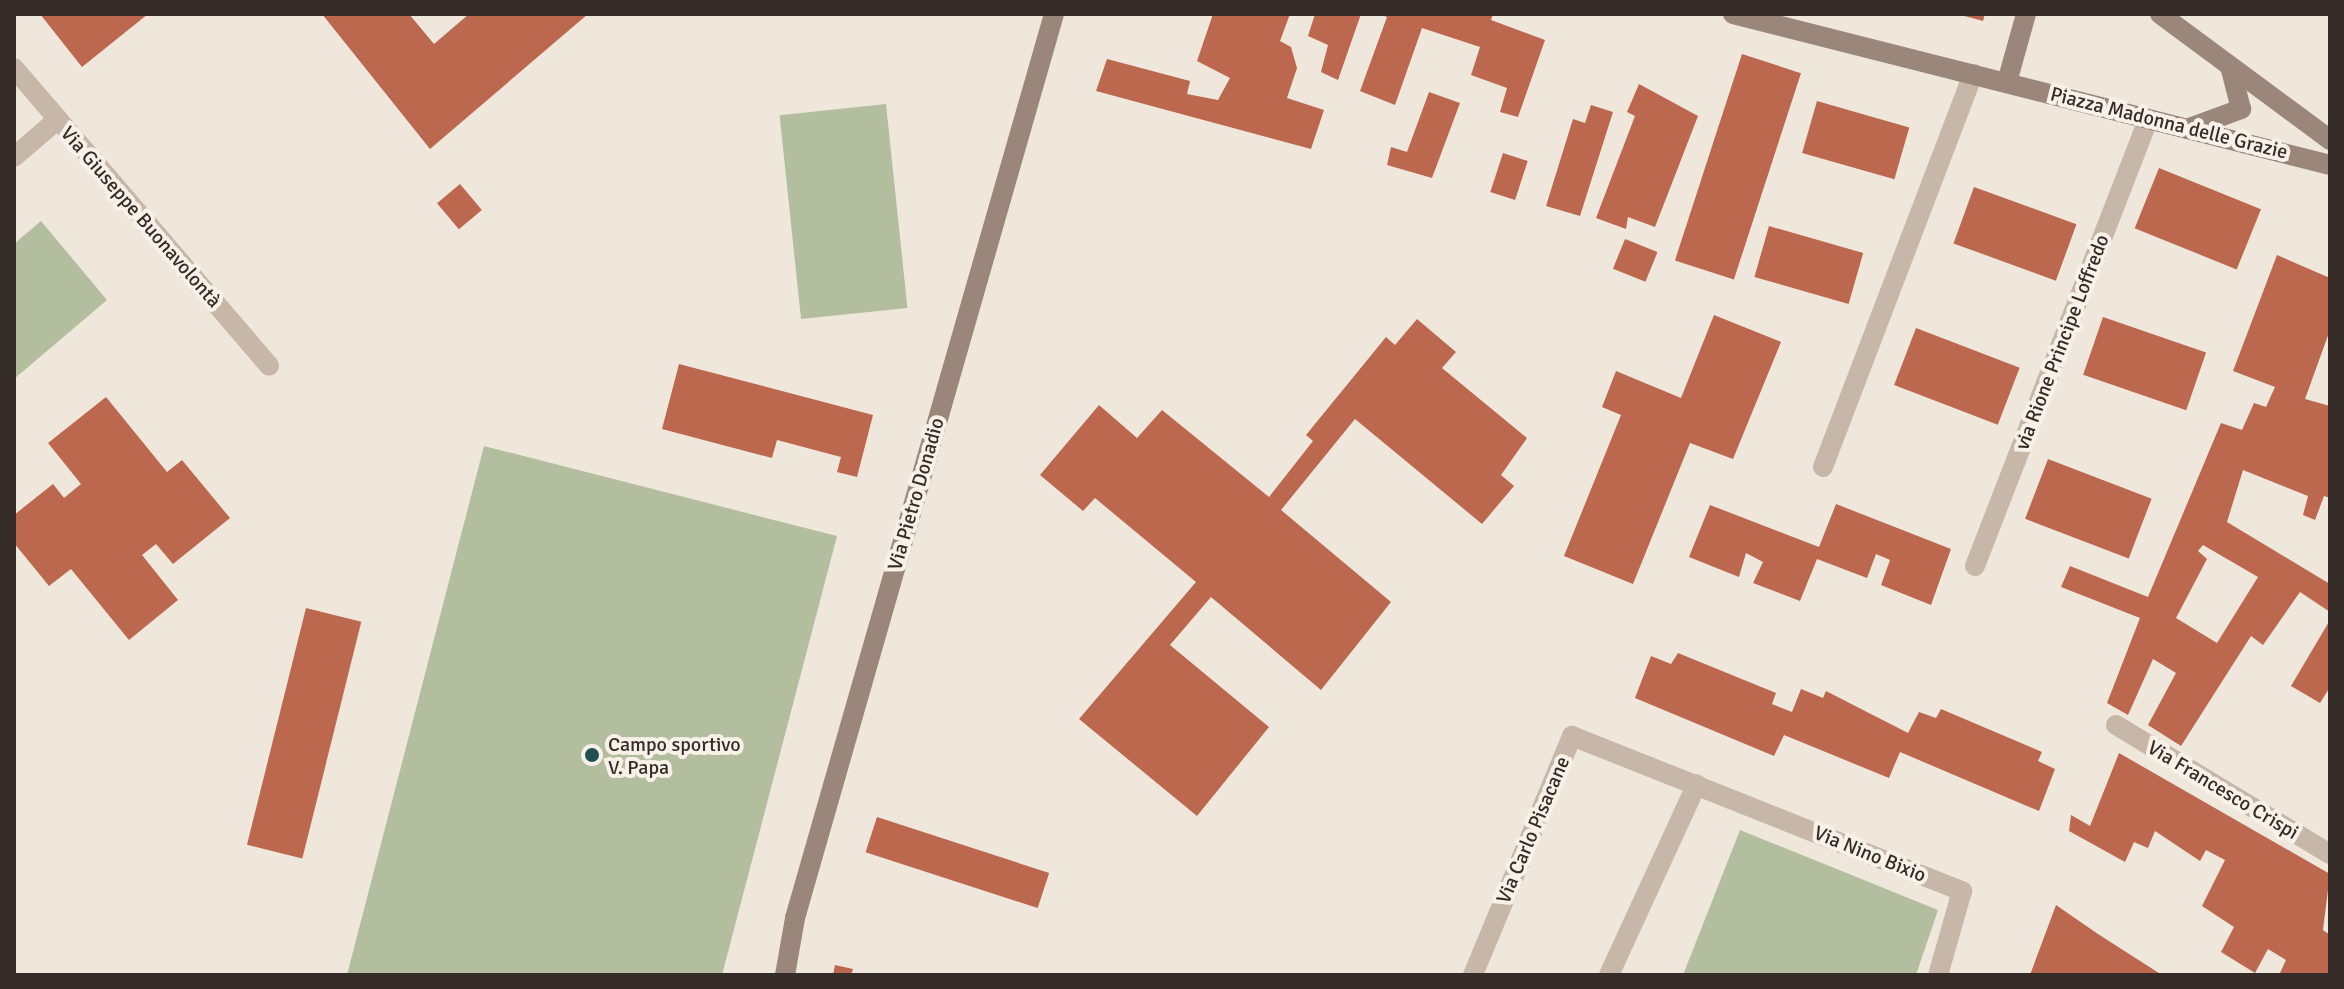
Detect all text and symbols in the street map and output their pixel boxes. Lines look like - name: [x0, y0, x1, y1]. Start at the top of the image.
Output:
- street label: Piazza Madonna delle Grazie: [2048, 82, 2290, 164]
- street label: Via Giuseppe Buonavolontà: [56, 121, 226, 313]
- street label: via Rione Principe Loffredo: [2010, 231, 2114, 453]
- street label: Via Pietro Donadio: [883, 415, 949, 573]
- place label: Campo sportivo V. Papa: [608, 732, 741, 779]
- street label: Via Francesco Crispi: [2143, 735, 2303, 845]
- marker: Campo sportivo V. Papa: [583, 746, 601, 764]
- street label: Via Carlo Pisacane: [1491, 753, 1575, 907]
- street label: Via Nino Bixio: [1810, 821, 1930, 887]

